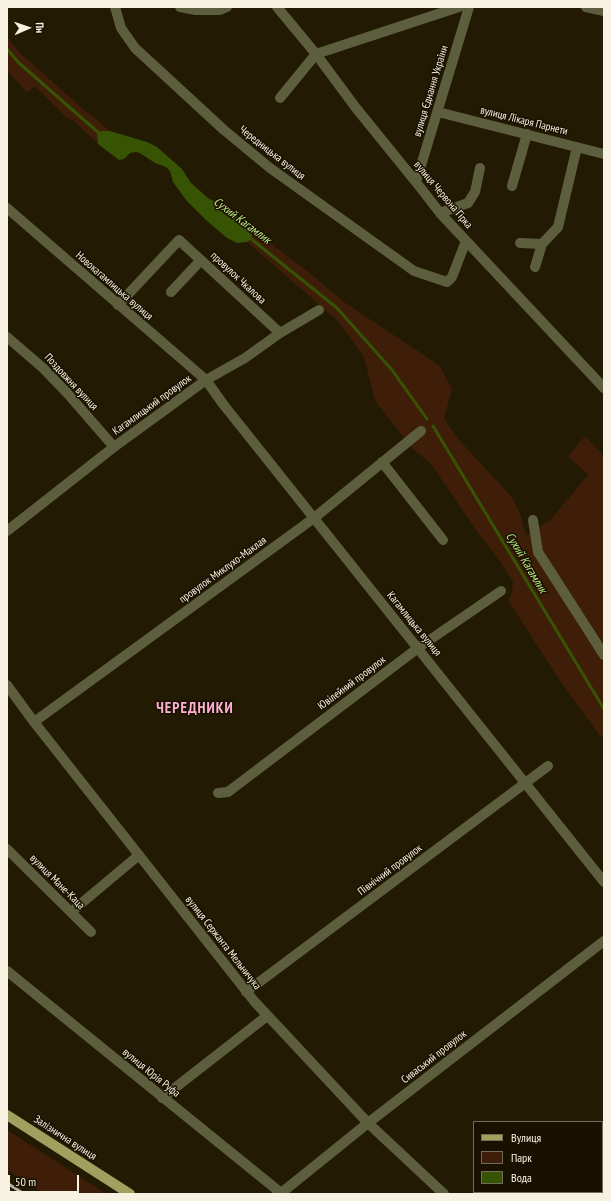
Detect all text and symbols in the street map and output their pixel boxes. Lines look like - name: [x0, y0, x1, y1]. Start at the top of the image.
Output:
- north arrow: [8, 8, 48, 48]
- text: Пн: [33, 22, 47, 33]
- street label: вулиця Єднання України: [411, 44, 451, 138]
- street label: вулиця Лікаря Парнети: [479, 104, 569, 138]
- street label: Чередницька вулиця: [236, 123, 308, 183]
- street label: вулиця Червона Гірка: [411, 159, 475, 231]
- water label: Сухий Кагамлик: [210, 195, 274, 247]
- street label: Новокагамлицька вулиця: [73, 249, 155, 323]
- street label: провулок Чкалова: [208, 249, 268, 307]
- street label: Поздовжня вулиця: [41, 351, 101, 413]
- street label: Кагамлицький провулок: [110, 372, 194, 438]
- water label: Сухий Кагамлик: [502, 530, 550, 596]
- street label: провулок Миклухо-Маклая: [177, 534, 269, 606]
- street label: Кагамлицька вулиця: [384, 589, 444, 659]
- street label: Ювілейний провулок: [315, 653, 389, 713]
- district label: ЧЕРЕДНИКИ: [156, 700, 234, 718]
- street label: Північний провулок: [355, 842, 425, 898]
- street label: вулиця Мане-Каца: [27, 852, 87, 912]
- street label: вулиця Сержанта Мельничука: [182, 894, 264, 992]
- street label: Сиваський провулок: [399, 1027, 469, 1087]
- street label: вулиця Юрія Руфа: [120, 1046, 182, 1100]
- street label: Залізнична вулиця: [31, 1113, 99, 1163]
- legend: [473, 1121, 603, 1193]
- text: Вулиця: [511, 1130, 541, 1145]
- text: Парк: [511, 1150, 532, 1165]
- scale bar: [10, 1167, 81, 1193]
- text: Вода: [511, 1170, 532, 1185]
- text: 50 m: [15, 1174, 36, 1189]

